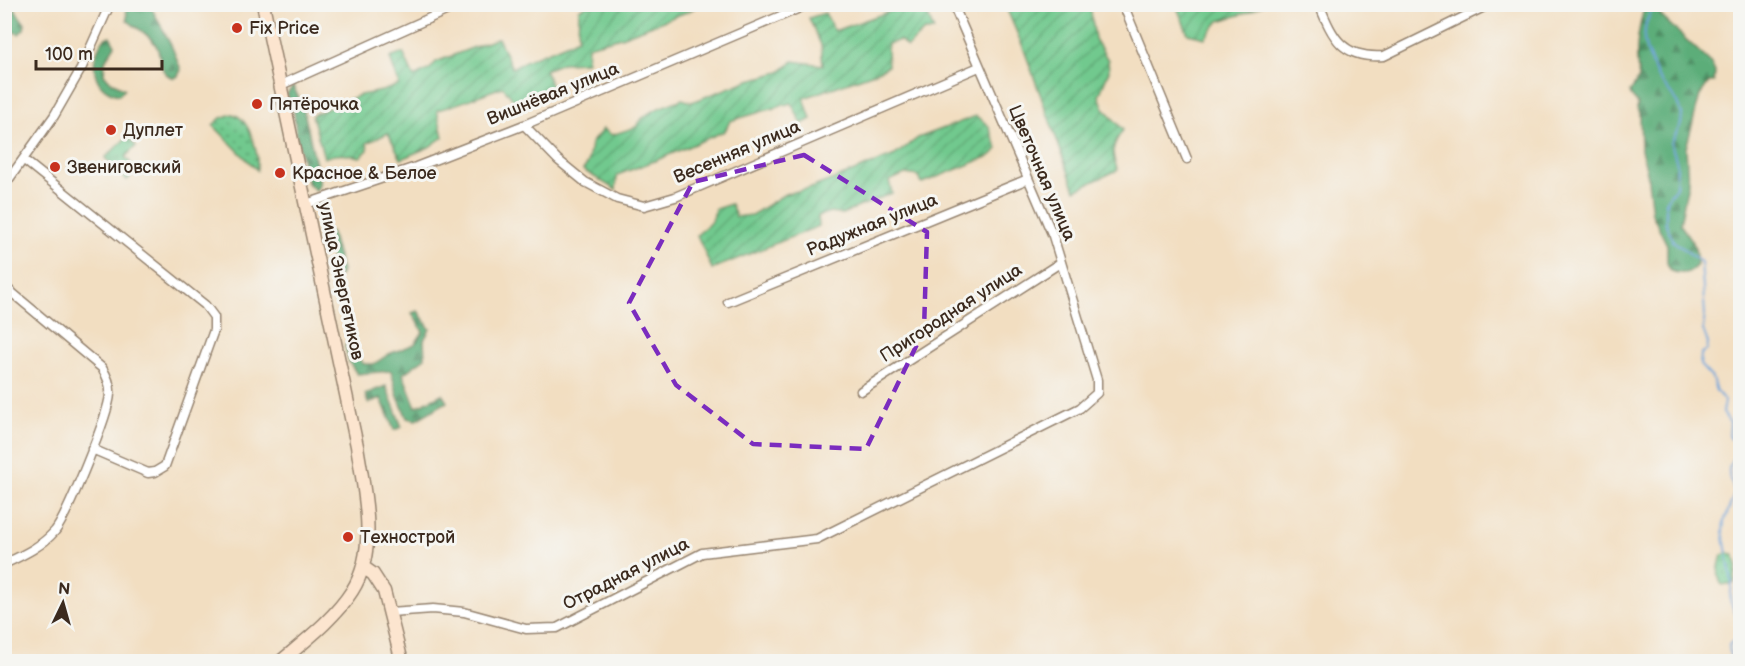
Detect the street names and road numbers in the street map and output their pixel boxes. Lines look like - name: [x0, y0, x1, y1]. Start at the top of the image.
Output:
- street label: Вишнёвая улица: [484, 58, 622, 130]
- street label: Цветочная улица: [1004, 102, 1080, 244]
- street label: Весенняя улица: [671, 116, 804, 188]
- street label: Радужная улица: [804, 189, 941, 261]
- street label: улица Энергетиков: [314, 200, 368, 362]
- street label: Пригородная улица: [876, 259, 1026, 367]
- street label: Отрадная улица: [560, 533, 693, 615]

